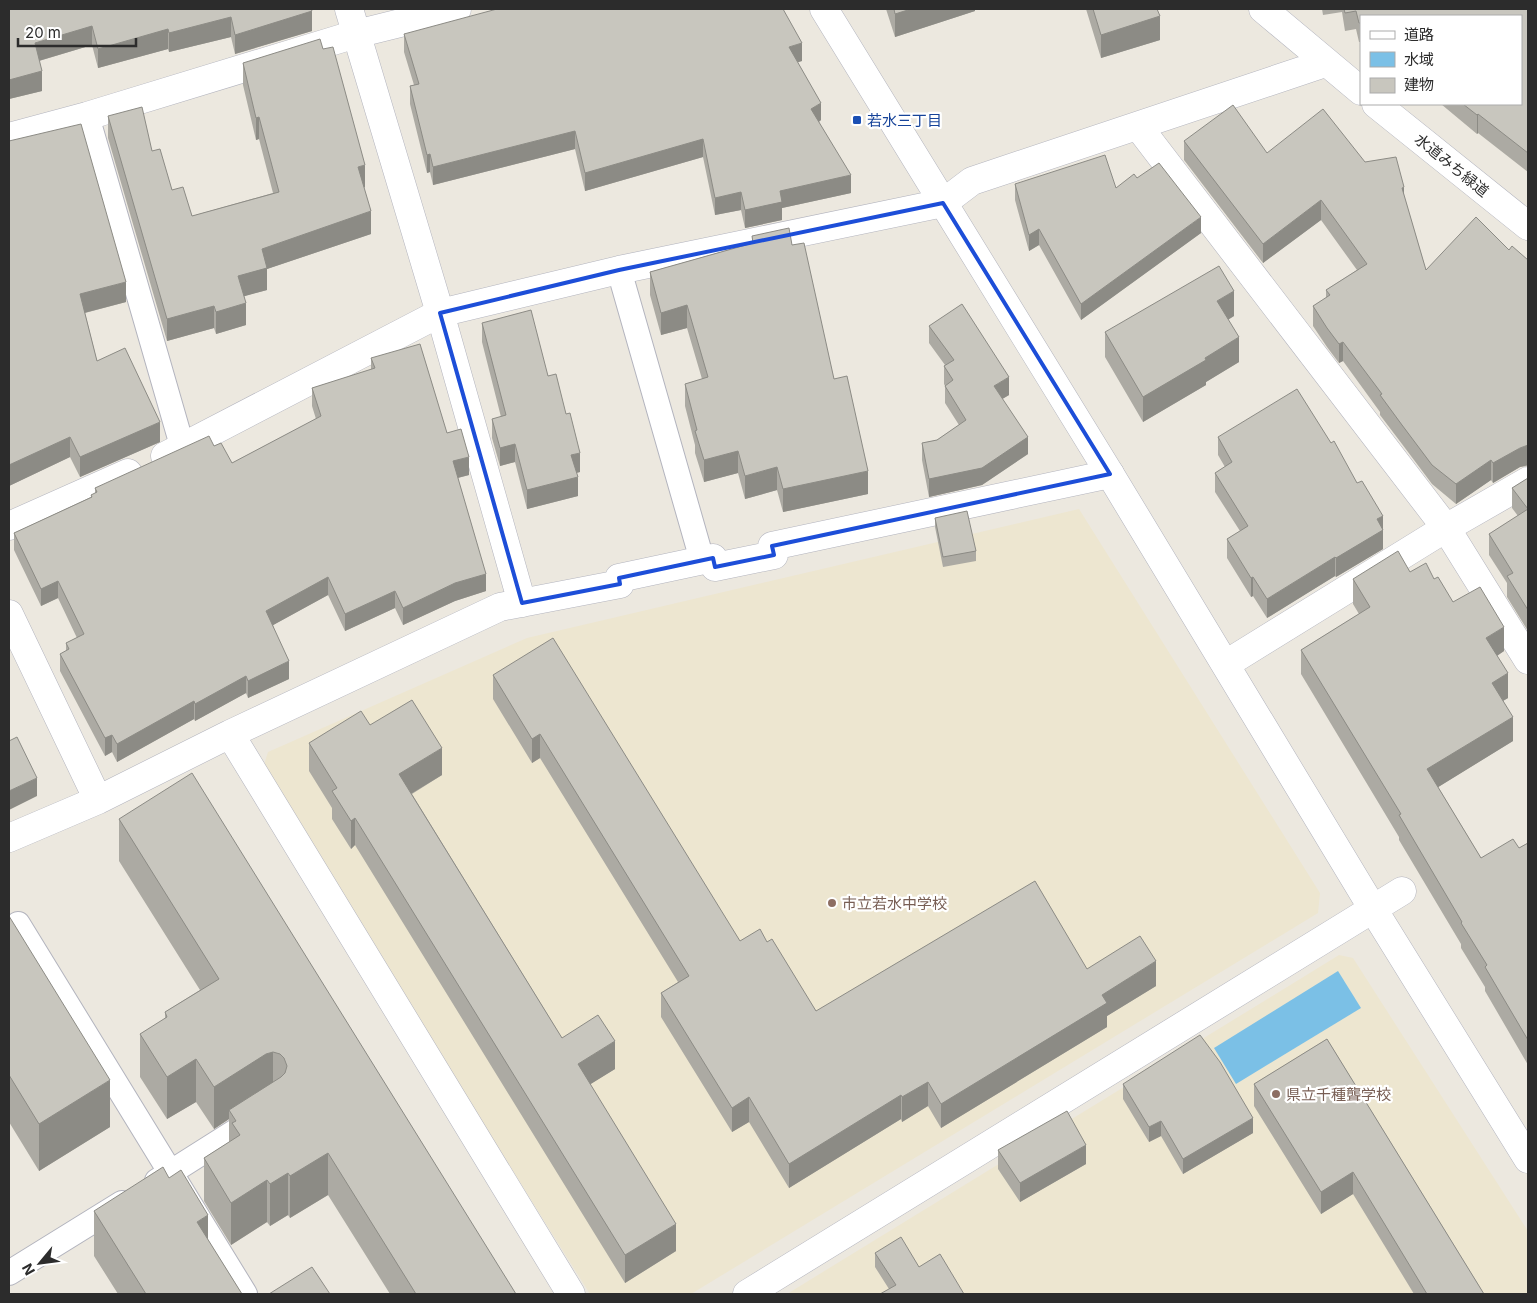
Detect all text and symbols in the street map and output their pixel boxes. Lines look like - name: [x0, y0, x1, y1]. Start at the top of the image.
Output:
- scale bar: [18, 15, 135, 47]
- legend: [1360, 15, 1522, 105]
- text: 20 m: [25, 23, 61, 42]
- text: 道路: [1404, 25, 1434, 44]
- text: 水域: [1404, 50, 1434, 69]
- text: 建物: [1404, 75, 1434, 94]
- place label: 若水三丁目: [867, 111, 942, 130]
- marker: 若水三丁目: [851, 114, 863, 126]
- street label: 水道みち緑道: [1411, 129, 1493, 201]
- place label: 市立若水中学校: [842, 894, 947, 913]
- marker: 市立若水中学校: [826, 897, 838, 909]
- place label: 県立千種聾学校: [1286, 1085, 1391, 1104]
- marker: 県立千種聾学校: [1270, 1088, 1282, 1100]
- north arrow: [15, 1238, 65, 1288]
- text: N: [18, 1261, 38, 1278]

